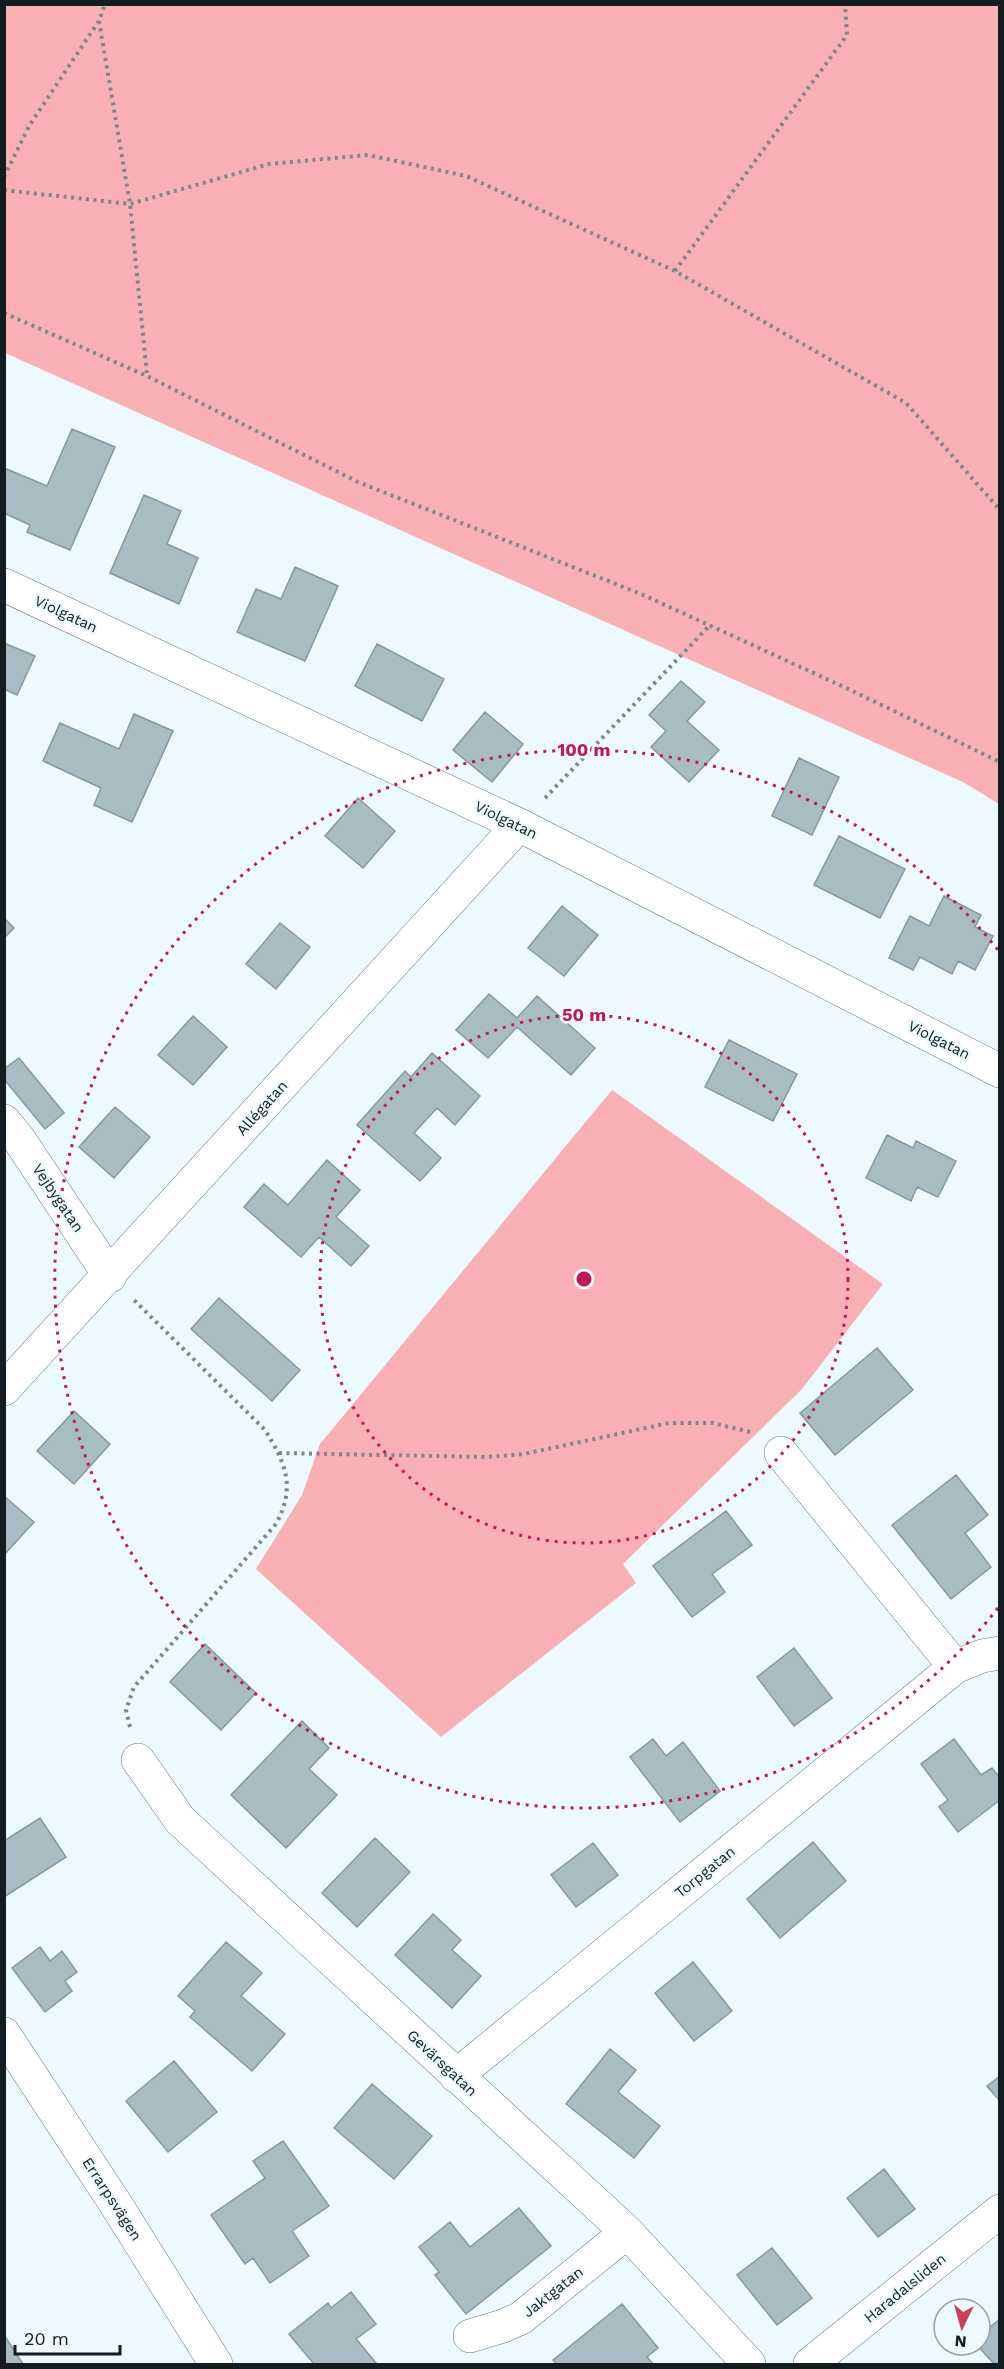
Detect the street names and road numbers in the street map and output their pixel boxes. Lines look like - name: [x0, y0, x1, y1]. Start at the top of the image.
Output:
- street label: Violgatan: [32, 592, 100, 636]
- street label: Violgatan: [472, 797, 540, 843]
- street label: Violgatan: [905, 1017, 973, 1063]
- street label: Allégatan: [233, 1077, 291, 1139]
- street label: Vejbygatan: [28, 1160, 88, 1236]
- street label: Torpgatan: [671, 1842, 739, 1902]
- street label: Gevärsgatan: [403, 2026, 481, 2100]
- street label: Errarpsvägen: [78, 2154, 146, 2244]
- street label: Haradalsliden: [860, 2249, 950, 2327]
- street label: Jaktgatan: [519, 2263, 587, 2321]

